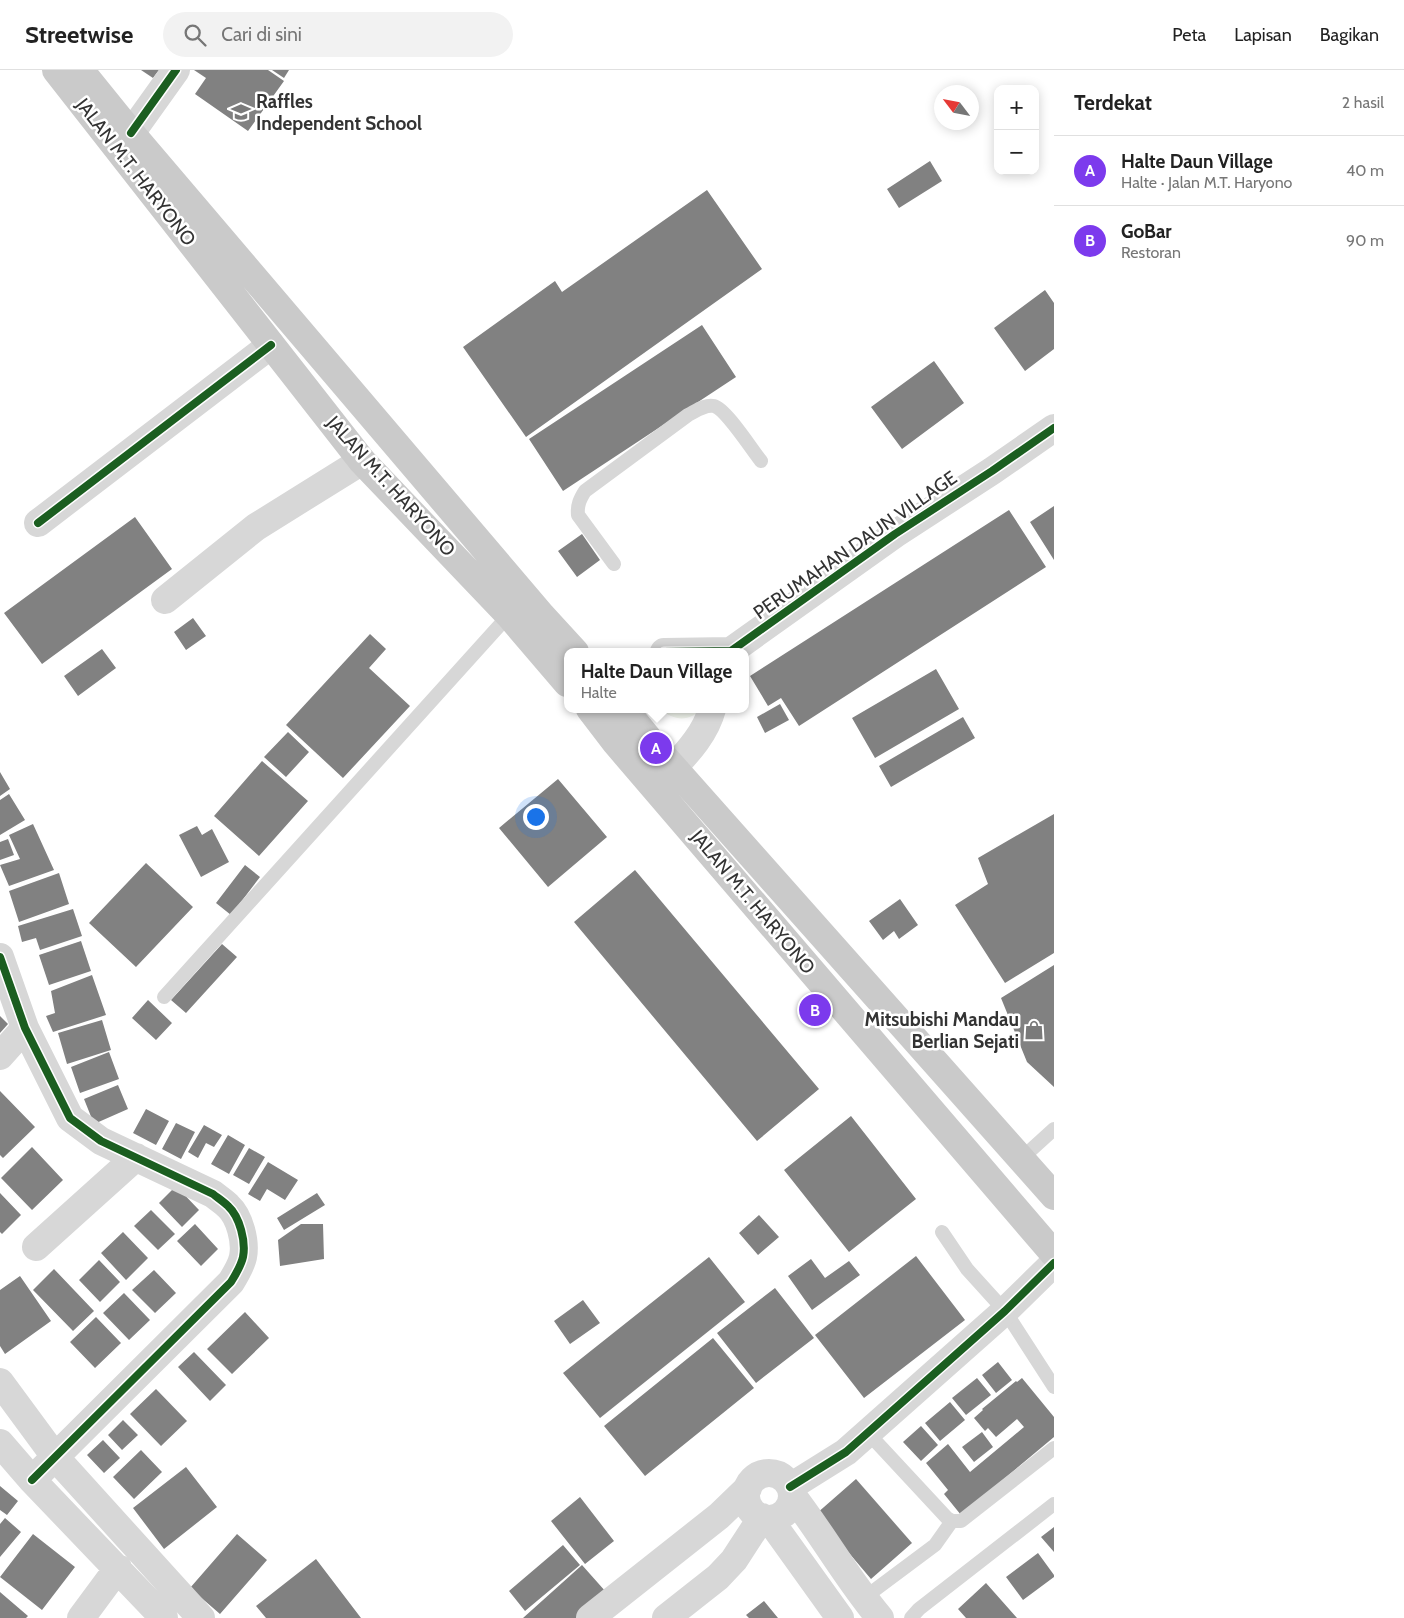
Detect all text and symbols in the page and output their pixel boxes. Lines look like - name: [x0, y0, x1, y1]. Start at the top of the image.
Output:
- search box: [163, 12, 513, 57]
- text: Streetwise: [25, 20, 133, 49]
- icon: search: [181, 21, 209, 49]
- text: Cari di sini: [221, 23, 302, 46]
- text: Peta: [1172, 24, 1206, 46]
- text: Lapisan: [1234, 24, 1292, 46]
- text: Bagikan: [1320, 24, 1379, 46]
- north arrow: [934, 85, 979, 130]
- map controls: [994, 85, 1039, 175]
- button: +: [994, 85, 1039, 130]
- place label: Raffles Independent School: [256, 90, 422, 135]
- text: Terdekat: [1074, 90, 1152, 115]
- street label: JALAN M.T. HARYONO: [71, 93, 201, 250]
- text: 2 hasil: [1342, 93, 1384, 112]
- school or university icon: Raffles Independent School: [230, 101, 252, 123]
- button: −: [994, 130, 1039, 175]
- text: Halte Daun Village: [1121, 150, 1273, 173]
- text: A: [1085, 161, 1095, 180]
- text: 40 m: [1346, 161, 1384, 180]
- text: Halte · Jalan M.T. Haryono: [1121, 173, 1292, 192]
- text: GoBar: [1121, 220, 1172, 243]
- text: B: [1085, 231, 1095, 250]
- text: 90 m: [1346, 231, 1384, 250]
- text: Restoran: [1121, 243, 1181, 262]
- street label: JALAN M.T. HARYONO: [321, 410, 460, 561]
- street label: PERUMAHAN DAUN VILLAGE: [749, 466, 961, 624]
- popup: [564, 648, 749, 713]
- text: Halte Daun Village: [581, 660, 732, 683]
- text: Halte: [581, 683, 617, 702]
- pin: A: [640, 729, 672, 767]
- your location: [523, 804, 549, 830]
- street label: JALAN M.T. HARYONO: [685, 825, 820, 979]
- pin: B: [799, 991, 831, 1029]
- place label: Mitsubishi Mandau Berlian Sejati: [865, 1008, 1019, 1053]
- shop icon: Mitsubishi Mandau Berlian Sejati: [1023, 1019, 1045, 1041]

